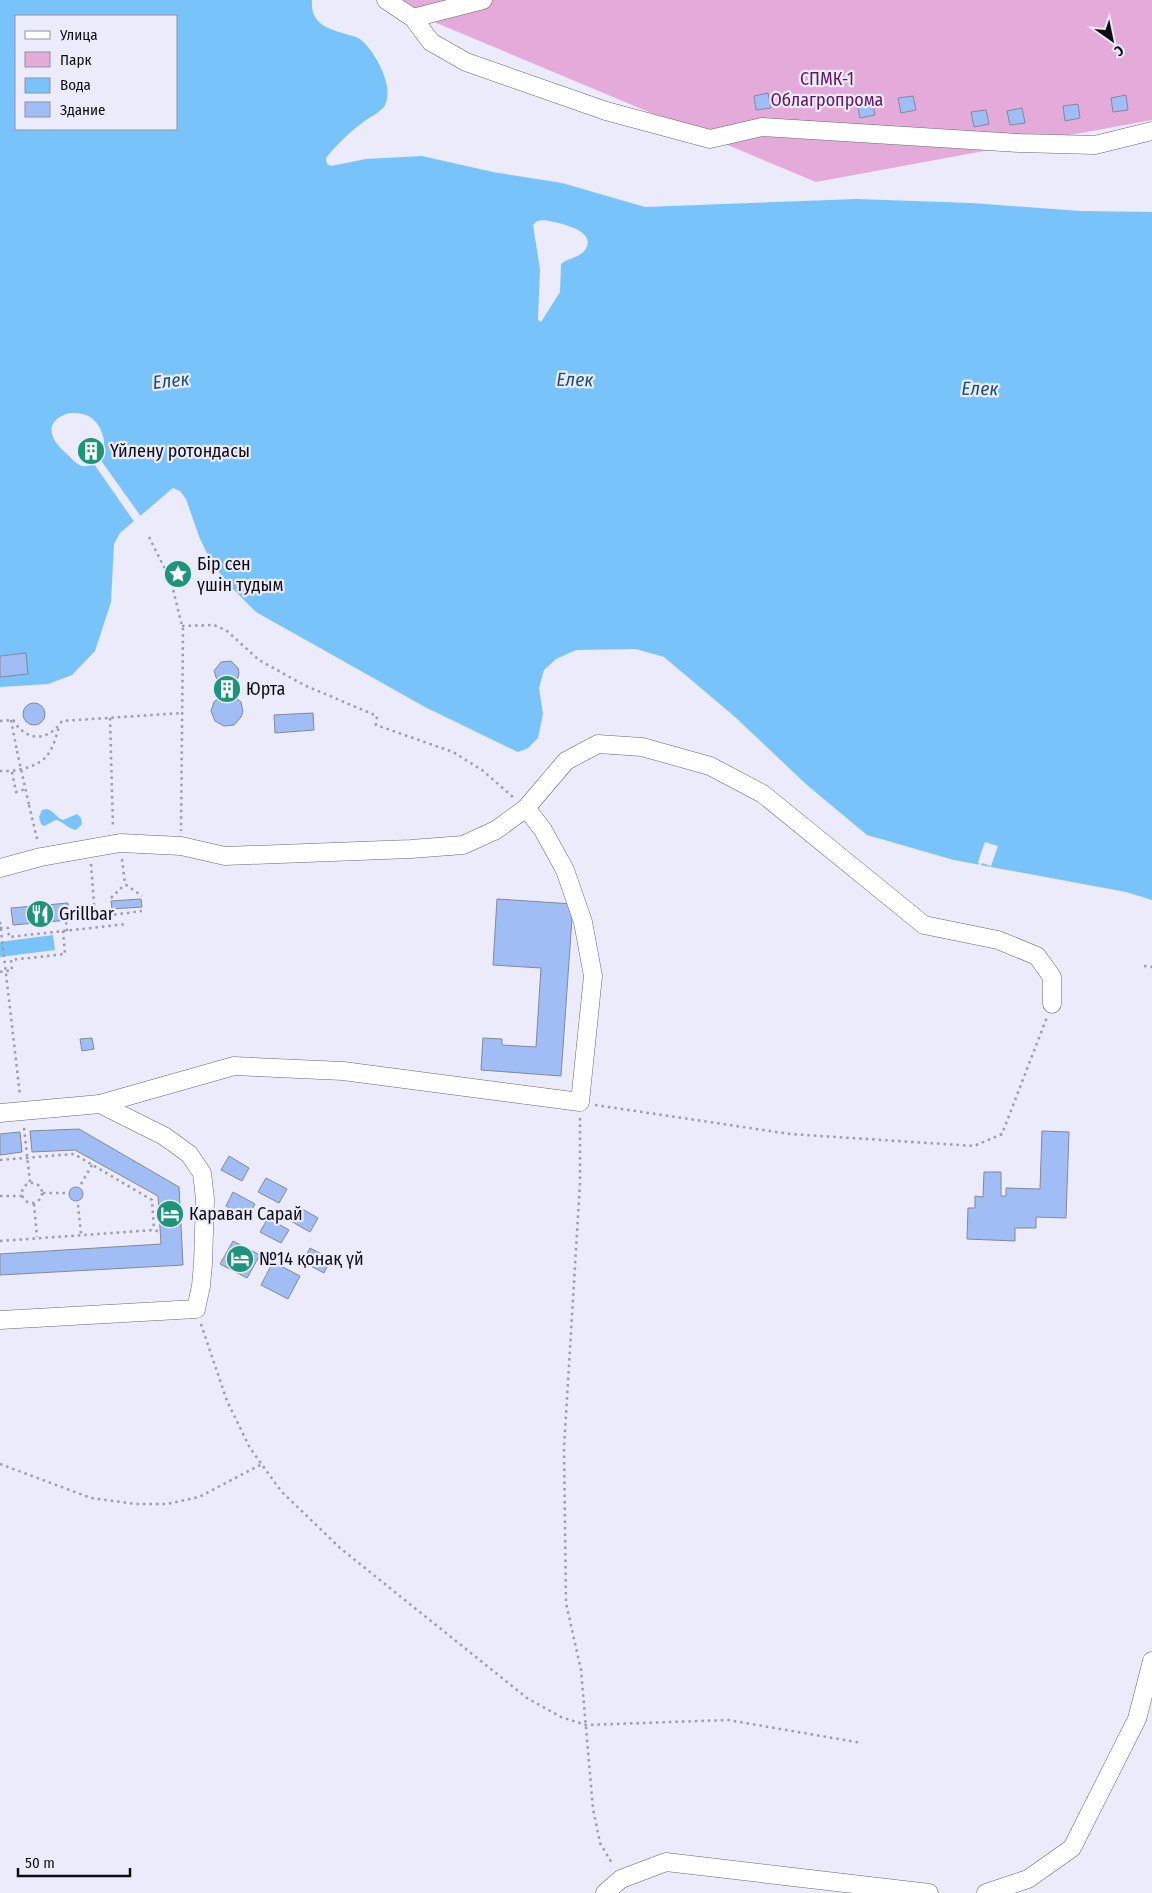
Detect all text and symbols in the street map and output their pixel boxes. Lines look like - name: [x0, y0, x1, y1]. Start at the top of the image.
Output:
- legend: [15, 15, 178, 130]
- north arrow: [1087, 15, 1137, 65]
- text: Улица: [59, 26, 98, 44]
- text: С: [1111, 41, 1127, 60]
- text: Парк: [60, 51, 91, 69]
- park label: СПМК-1 Облагропрома: [771, 68, 884, 111]
- text: Вода: [60, 76, 91, 94]
- text: Здание: [60, 101, 106, 119]
- water label: Елек: [151, 367, 191, 394]
- water label: Елек: [556, 368, 594, 391]
- water label: Елек: [961, 377, 999, 400]
- building icon: Үйлену ротондaсы: [76, 436, 106, 466]
- place label: Үйлену ротондaсы: [110, 440, 250, 462]
- place label: Бір сен үшін тудым: [197, 553, 283, 596]
- place icon: Бір сен үшін тудым: [163, 559, 193, 589]
- building icon: Юрта: [212, 674, 242, 704]
- place label: Юрта: [246, 678, 286, 700]
- restaurant icon: Grillbar: [25, 899, 55, 929]
- place label: Grillbar: [59, 903, 115, 925]
- hotel icon: Караван Сарай: [155, 1199, 185, 1229]
- place label: Караван Сарай: [189, 1203, 303, 1225]
- hotel icon: №14 қонақ үй: [225, 1244, 255, 1274]
- place label: №14 қонақ үй: [259, 1248, 364, 1270]
- scale bar: [18, 1846, 130, 1878]
- text: 50 m: [25, 1854, 55, 1872]

